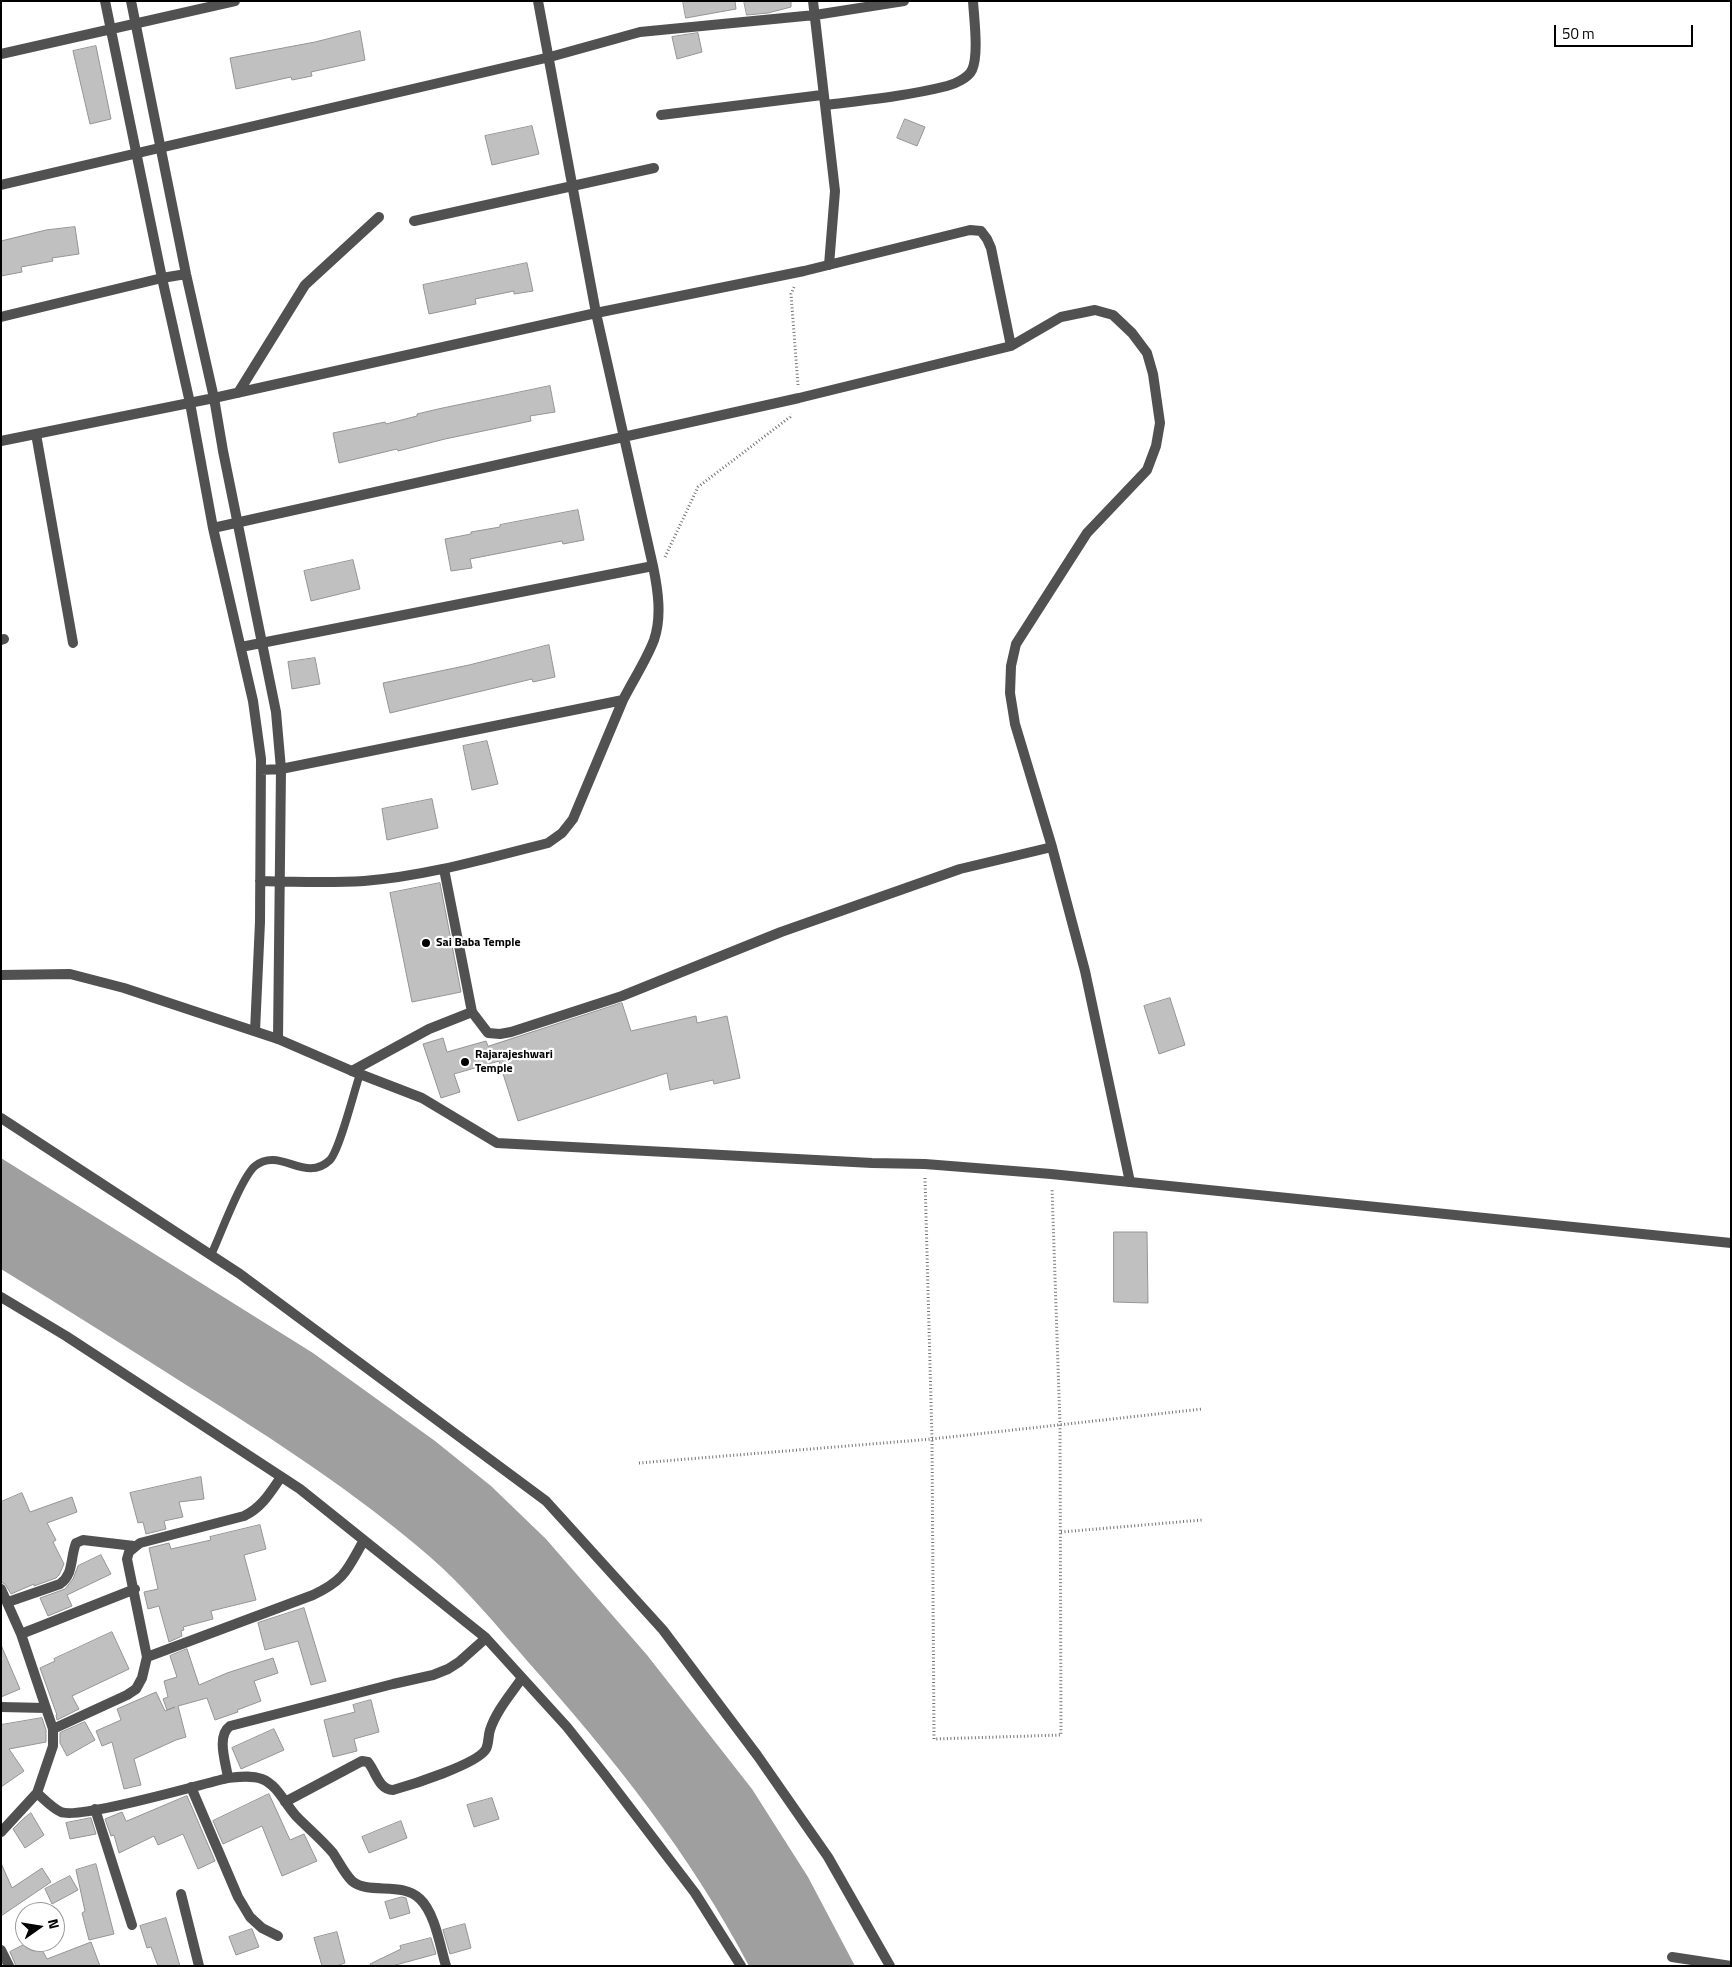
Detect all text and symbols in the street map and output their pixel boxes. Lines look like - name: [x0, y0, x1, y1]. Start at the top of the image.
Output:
- scale bar: [1557, 15, 1696, 47]
- text: 50 m: [1562, 22, 1595, 45]
- place label: Sai Baba Temple: [436, 936, 521, 950]
- marker: Sai Baba Temple: [420, 937, 432, 949]
- place label: Rajarajeshwari Temple: [475, 1048, 553, 1076]
- marker: Rajarajeshwari Temple: [459, 1056, 471, 1068]
- north arrow: [15, 1902, 65, 1952]
- text: N: [43, 1917, 65, 1931]

